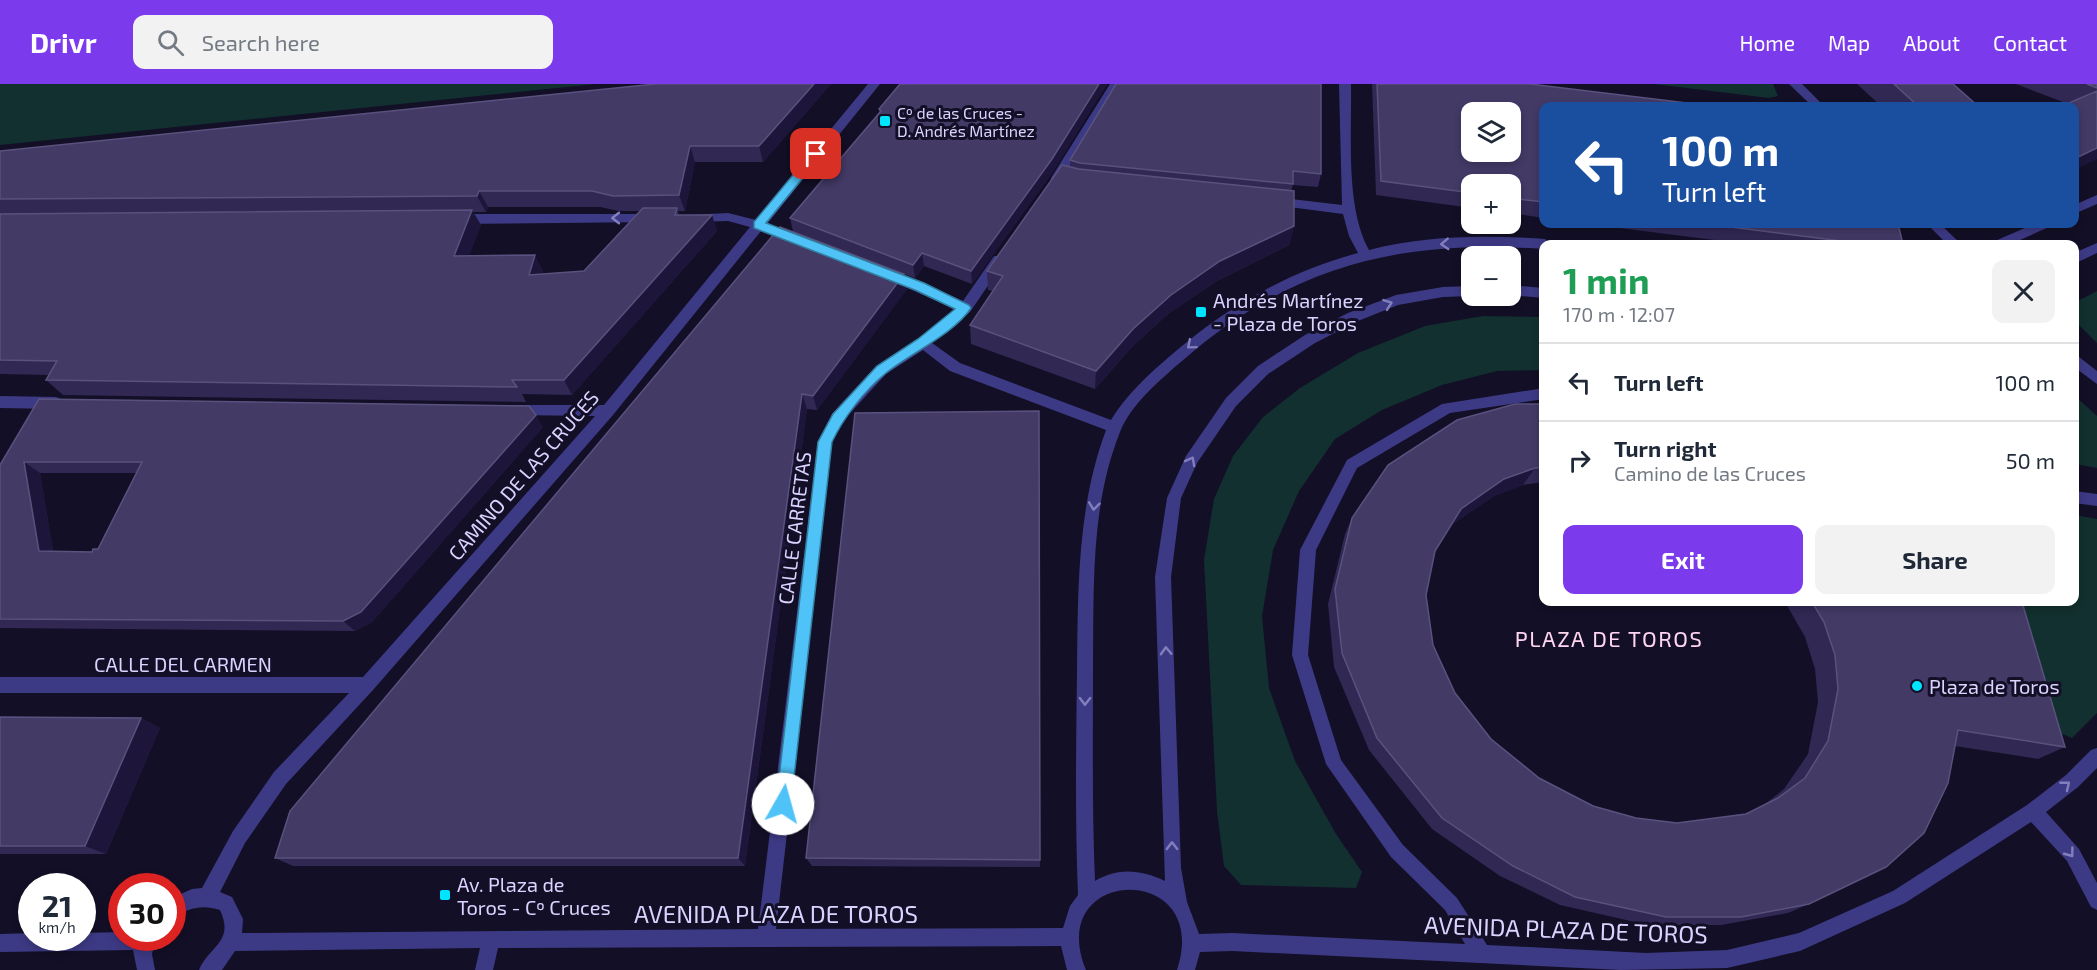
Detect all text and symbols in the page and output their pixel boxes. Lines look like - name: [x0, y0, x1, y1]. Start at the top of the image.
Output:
- search box: [133, 15, 553, 69]
- text: Drivr: [30, 25, 97, 59]
- icon: search: [154, 26, 187, 59]
- text: Search here: [202, 29, 320, 55]
- text: Home: [1739, 30, 1795, 55]
- text: Map: [1828, 30, 1870, 55]
- text: About: [1903, 30, 1960, 55]
- text: Contact: [1993, 30, 2067, 55]
- map controls: [1461, 102, 1521, 306]
- button: layers: [1461, 102, 1521, 162]
- place label: Cº de las Cruces - D. Andrés Martínez: [897, 103, 1035, 140]
- marker: Cº de las Cruces - D. Andrés Martínez: [878, 114, 892, 128]
- text: 100 m: [1662, 124, 1779, 174]
- icon: left: [1563, 126, 1641, 204]
- pin: [790, 128, 841, 179]
- icon: arrive: [799, 137, 832, 170]
- button: +: [1461, 174, 1521, 234]
- text: Turn left: [1662, 175, 1766, 207]
- one-way arrow: [612, 212, 621, 224]
- one-way arrow: [1441, 237, 1450, 250]
- button: −: [1461, 246, 1521, 306]
- text: 1 min: [1563, 258, 1650, 301]
- button: close: [1992, 260, 2055, 323]
- place label: Andrés Martínez - Plaza de Toros: [1213, 288, 1363, 335]
- one-way arrow: [1382, 299, 1393, 311]
- text: 170 m · 12:07: [1563, 302, 1675, 326]
- marker: Andrés Martínez - Plaza de Toros: [1194, 305, 1208, 319]
- one-way arrow: [1187, 338, 1198, 349]
- icon: left: [1563, 366, 1596, 399]
- text: Turn left: [1614, 369, 1703, 395]
- text: 100 m: [1996, 369, 2055, 395]
- street label: CAMINO DE LAS CRUCES: [443, 385, 603, 565]
- text: Turn right: [1614, 435, 1716, 461]
- icon: right: [1563, 444, 1596, 477]
- text: 50 m: [2006, 447, 2055, 473]
- street label: CALLE CARRETAS: [773, 450, 815, 606]
- one-way arrow: [1184, 456, 1196, 467]
- text: Camino de las Cruces: [1614, 461, 1806, 485]
- one-way arrow: [1088, 502, 1100, 511]
- button: Exit: [1563, 525, 1803, 594]
- button: Share: [1815, 525, 2055, 594]
- district label: PLAZA DE TOROS: [1515, 625, 1703, 651]
- one-way arrow: [1160, 647, 1172, 656]
- street label: CALLE DEL CARMEN: [94, 652, 272, 676]
- place label: Plaza de Toros: [1929, 674, 2060, 698]
- marker: Plaza de Toros: [1910, 679, 1924, 693]
- one-way arrow: [1078, 696, 1091, 705]
- position arrow: [751, 772, 815, 836]
- one-way arrow: [2059, 781, 2070, 792]
- one-way arrow: [1165, 842, 1178, 851]
- one-way arrow: [2063, 846, 2074, 857]
- place label: Av. Plaza de Toros - Cº Cruces: [457, 872, 611, 919]
- speed limit sign: 30: [108, 873, 186, 951]
- text: 21: [42, 887, 72, 923]
- marker: Av. Plaza de Toros - Cº Cruces: [438, 888, 452, 902]
- street label: AVENIDA PLAZA DE TOROS: [634, 899, 918, 928]
- street label: AVENIDA PLAZA DE TOROS: [1424, 910, 1708, 948]
- text: km/h: [38, 918, 76, 936]

